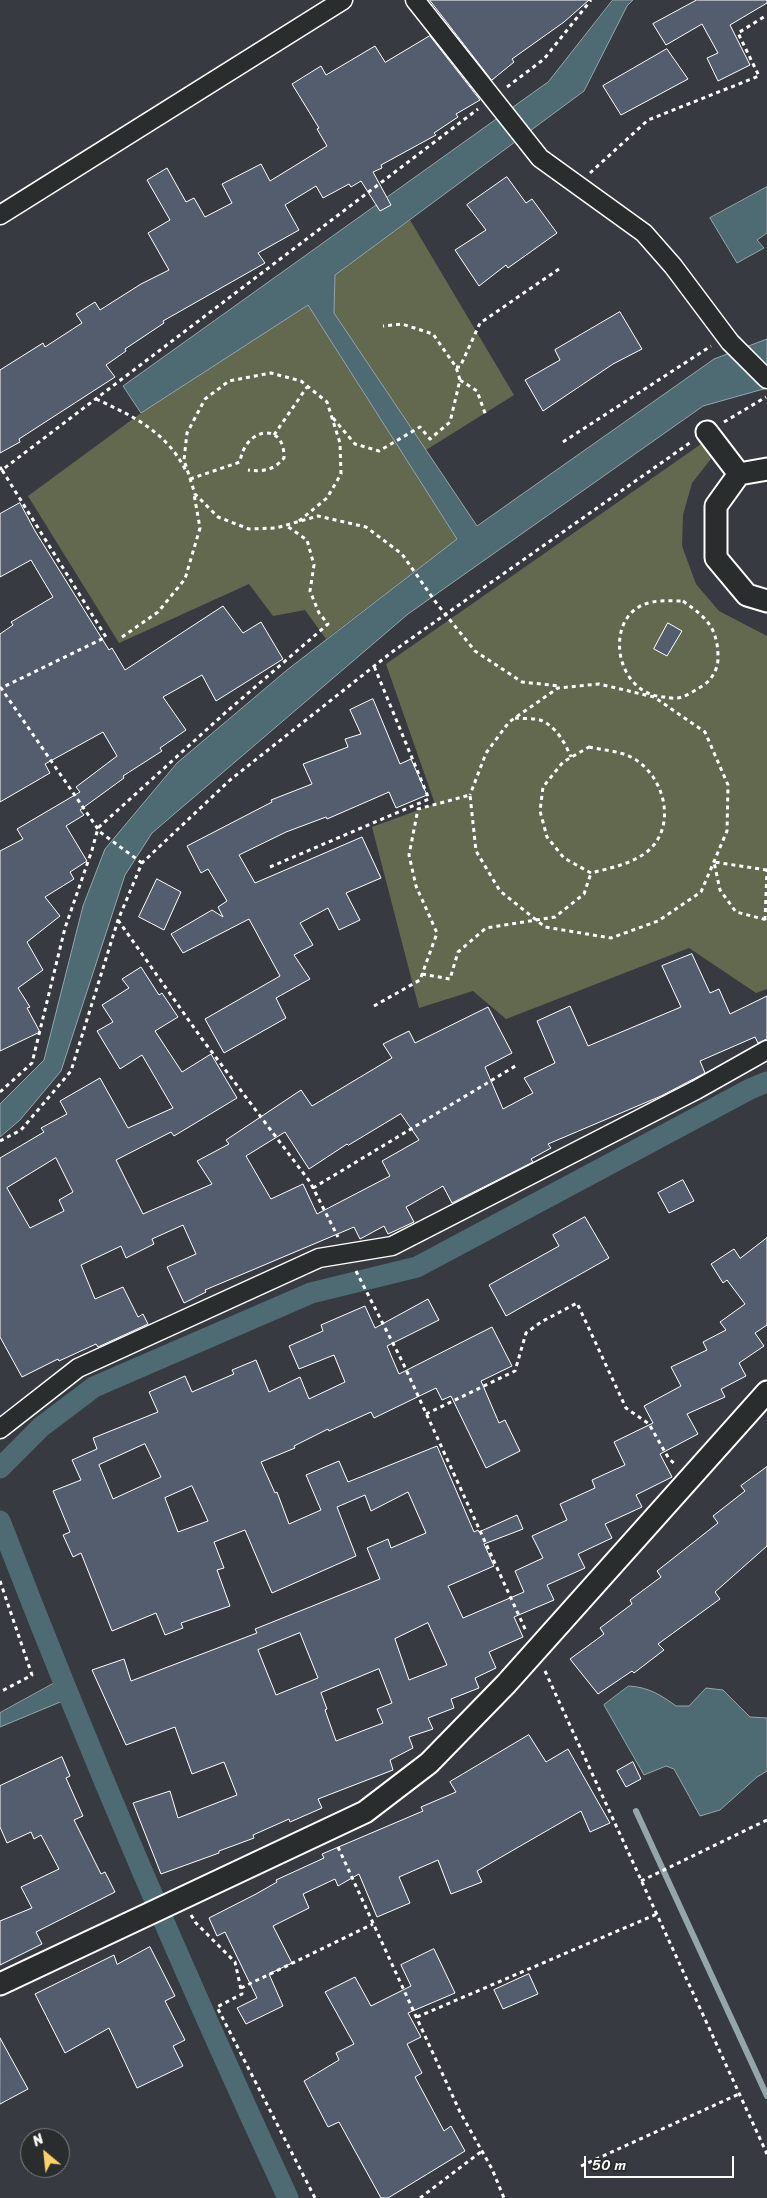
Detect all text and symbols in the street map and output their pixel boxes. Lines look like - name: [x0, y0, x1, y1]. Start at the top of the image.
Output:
- text: N: [28, 2127, 48, 2154]
- north arrow: [20, 2128, 70, 2178]
- scale bar: [587, 2146, 737, 2178]
- text: 50 m: [592, 2152, 626, 2178]

